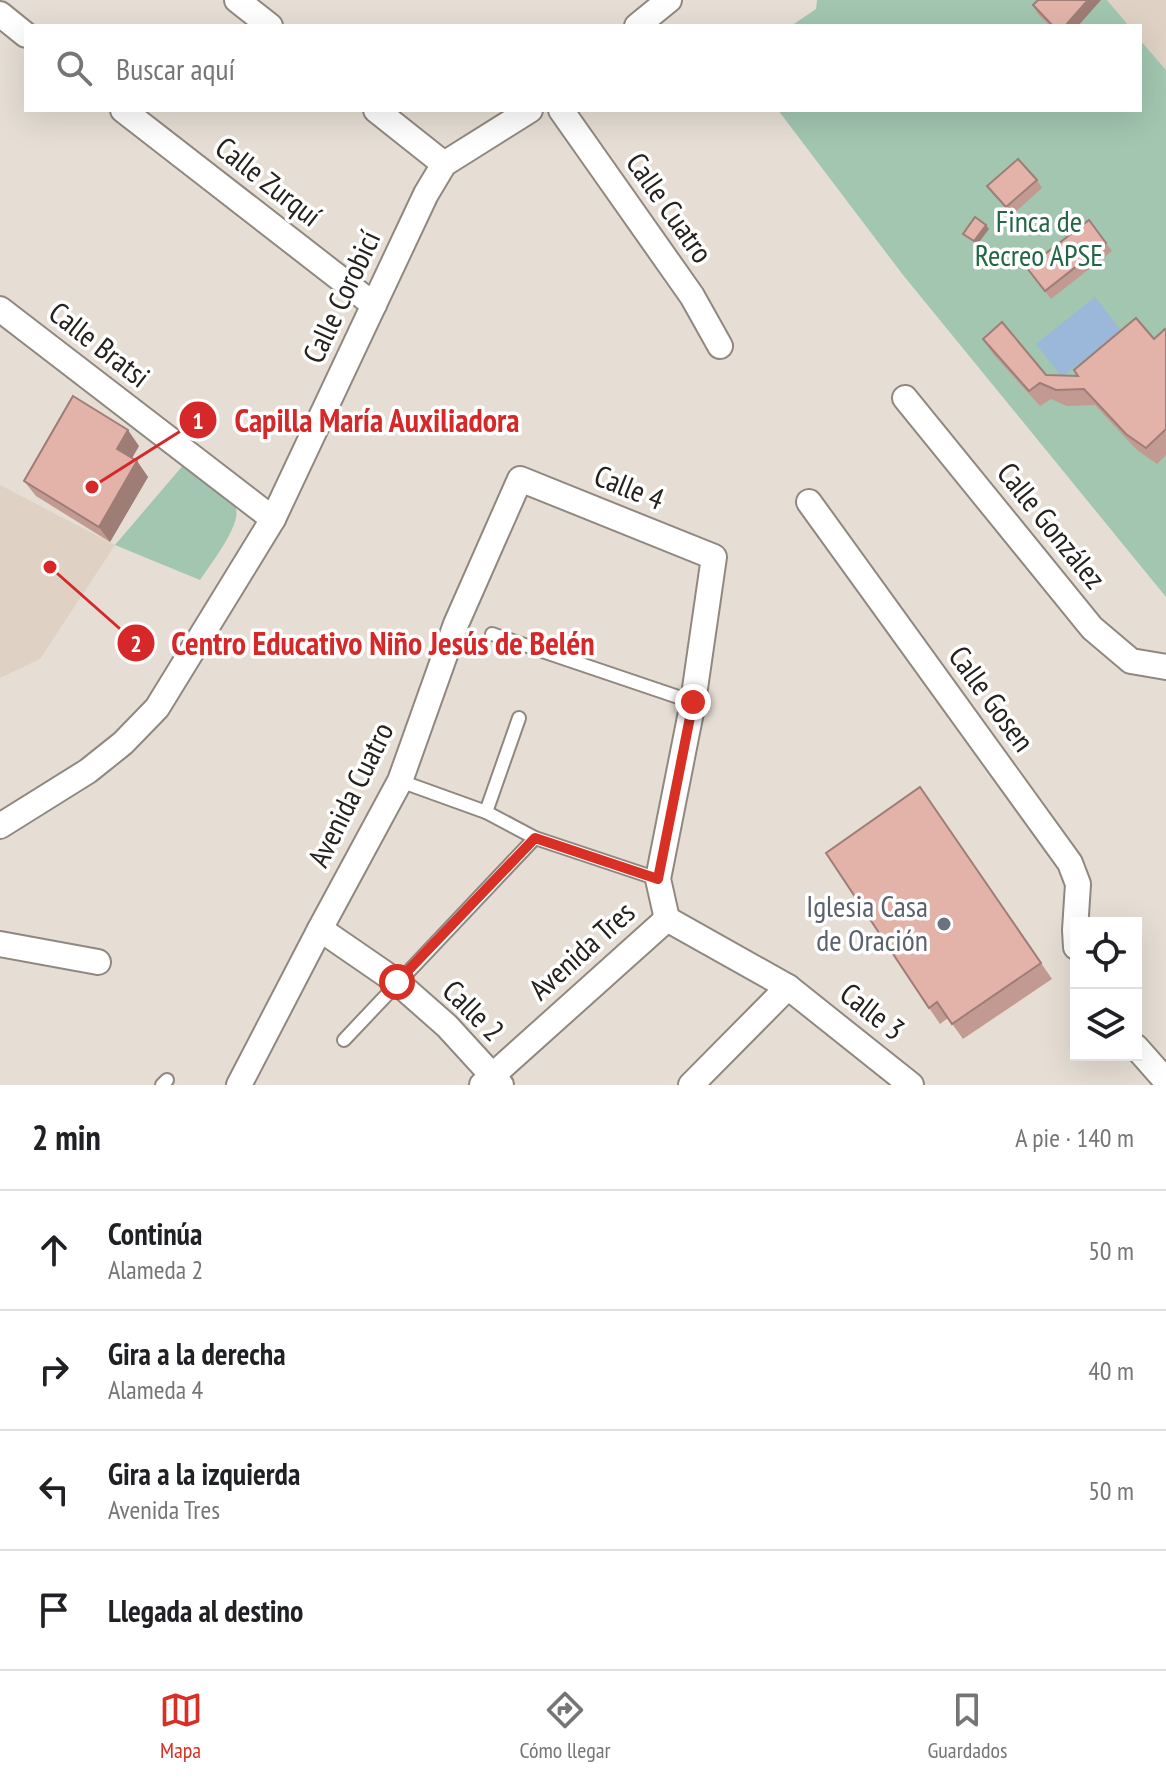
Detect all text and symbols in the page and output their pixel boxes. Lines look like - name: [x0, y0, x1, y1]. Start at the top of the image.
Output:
- search box: [24, 24, 1142, 112]
- icon: search: [52, 46, 96, 90]
- text: Buscar aquí: [116, 49, 235, 88]
- street label: Calle Zurquí: [208, 127, 330, 235]
- street label: Calle Cuatro: [618, 144, 722, 270]
- park label: Finca de Recreo APSE: [975, 201, 1103, 274]
- street label: Calle Corobicí: [293, 223, 388, 369]
- street label: Calle Bratsi: [42, 292, 158, 395]
- callout: Capilla María Auxiliadora: [178, 392, 536, 448]
- text: Capilla María Auxiliadora: [235, 399, 519, 441]
- text: 1: [192, 405, 204, 436]
- street label: Calle González: [989, 454, 1115, 596]
- street label: Calle 4: [589, 455, 670, 518]
- callout: Centro Educativo Niño Jesús de Belén: [116, 615, 611, 671]
- text: Centro Educativo Niño Jesús de Belén: [171, 622, 595, 664]
- text: 2: [130, 628, 142, 659]
- street label: Calle Gosen: [941, 638, 1044, 759]
- route end: [675, 684, 711, 720]
- street label: Avenida Cuatro: [298, 716, 401, 873]
- place label: Iglesia Casa de Oración: [806, 886, 928, 959]
- street label: Avenida Tres: [520, 892, 642, 1008]
- marker: Iglesia Casa de Oración: [935, 915, 953, 933]
- map controls: [1070, 917, 1142, 1061]
- button: locate: [1070, 917, 1142, 989]
- route start: [379, 964, 415, 1000]
- street label: Calle 2: [435, 971, 513, 1049]
- street label: Calle 3: [833, 973, 913, 1048]
- button: layers: [1070, 989, 1142, 1061]
- text: 2 min: [32, 1115, 101, 1159]
- text: A pie · 140 m: [1015, 1121, 1134, 1154]
- text: Continúa: [108, 1214, 202, 1253]
- icon: ahead: [32, 1228, 76, 1272]
- text: 50 m: [1088, 1234, 1134, 1267]
- text: Alameda 2: [108, 1253, 203, 1286]
- text: Gira a la derecha: [108, 1334, 286, 1373]
- icon: right: [32, 1348, 76, 1392]
- text: 40 m: [1088, 1354, 1134, 1387]
- text: Alameda 4: [108, 1373, 203, 1406]
- text: Gira a la izquierda: [108, 1454, 300, 1493]
- icon: left: [32, 1468, 76, 1512]
- text: 50 m: [1088, 1474, 1134, 1507]
- text: Avenida Tres: [108, 1493, 220, 1526]
- icon: arrive: [32, 1588, 76, 1632]
- text: Llegada al destino: [108, 1591, 303, 1630]
- tab: Mapa: [159, 1688, 203, 1764]
- tab: Cómo llegar: [520, 1688, 610, 1764]
- tab: Guardados: [927, 1688, 1007, 1764]

